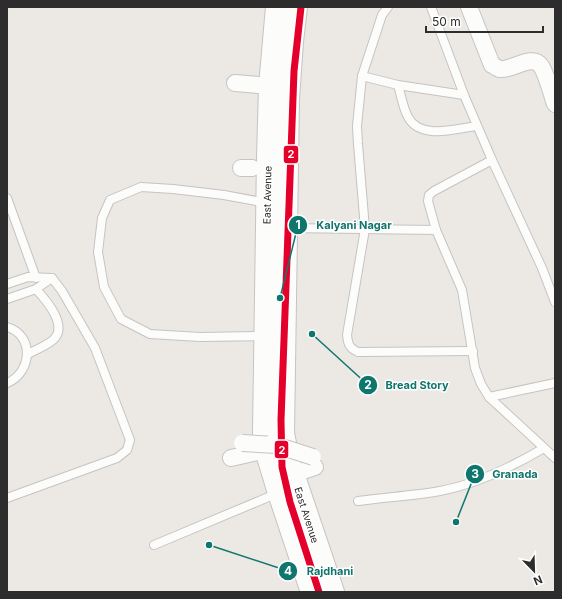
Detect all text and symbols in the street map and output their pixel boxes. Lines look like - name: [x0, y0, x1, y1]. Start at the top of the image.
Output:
- scale bar: [426, 8, 543, 34]
- text: 50 m: [432, 14, 461, 29]
- line badge: 2: [283, 145, 299, 164]
- text: 2: [288, 147, 295, 161]
- street label: East Avenue: [260, 166, 274, 224]
- callout: Kalyani Nagar: [288, 214, 400, 237]
- text: 1: [295, 217, 301, 232]
- text: Kalyani Nagar: [316, 218, 392, 232]
- callout: Bread Story: [358, 374, 457, 397]
- text: 2: [364, 377, 372, 392]
- text: Bread Story: [385, 378, 449, 392]
- line badge: 2: [274, 440, 289, 459]
- text: 2: [279, 443, 286, 457]
- callout: Granada: [465, 462, 546, 485]
- text: 3: [471, 466, 479, 481]
- text: Granada: [492, 467, 538, 481]
- street label: East Avenue: [292, 486, 322, 545]
- north arrow: [514, 551, 554, 591]
- callout: Rajdhani: [278, 559, 361, 582]
- text: 4: [284, 563, 292, 578]
- text: Rajdhani: [307, 564, 353, 578]
- text: N: [531, 572, 545, 588]

